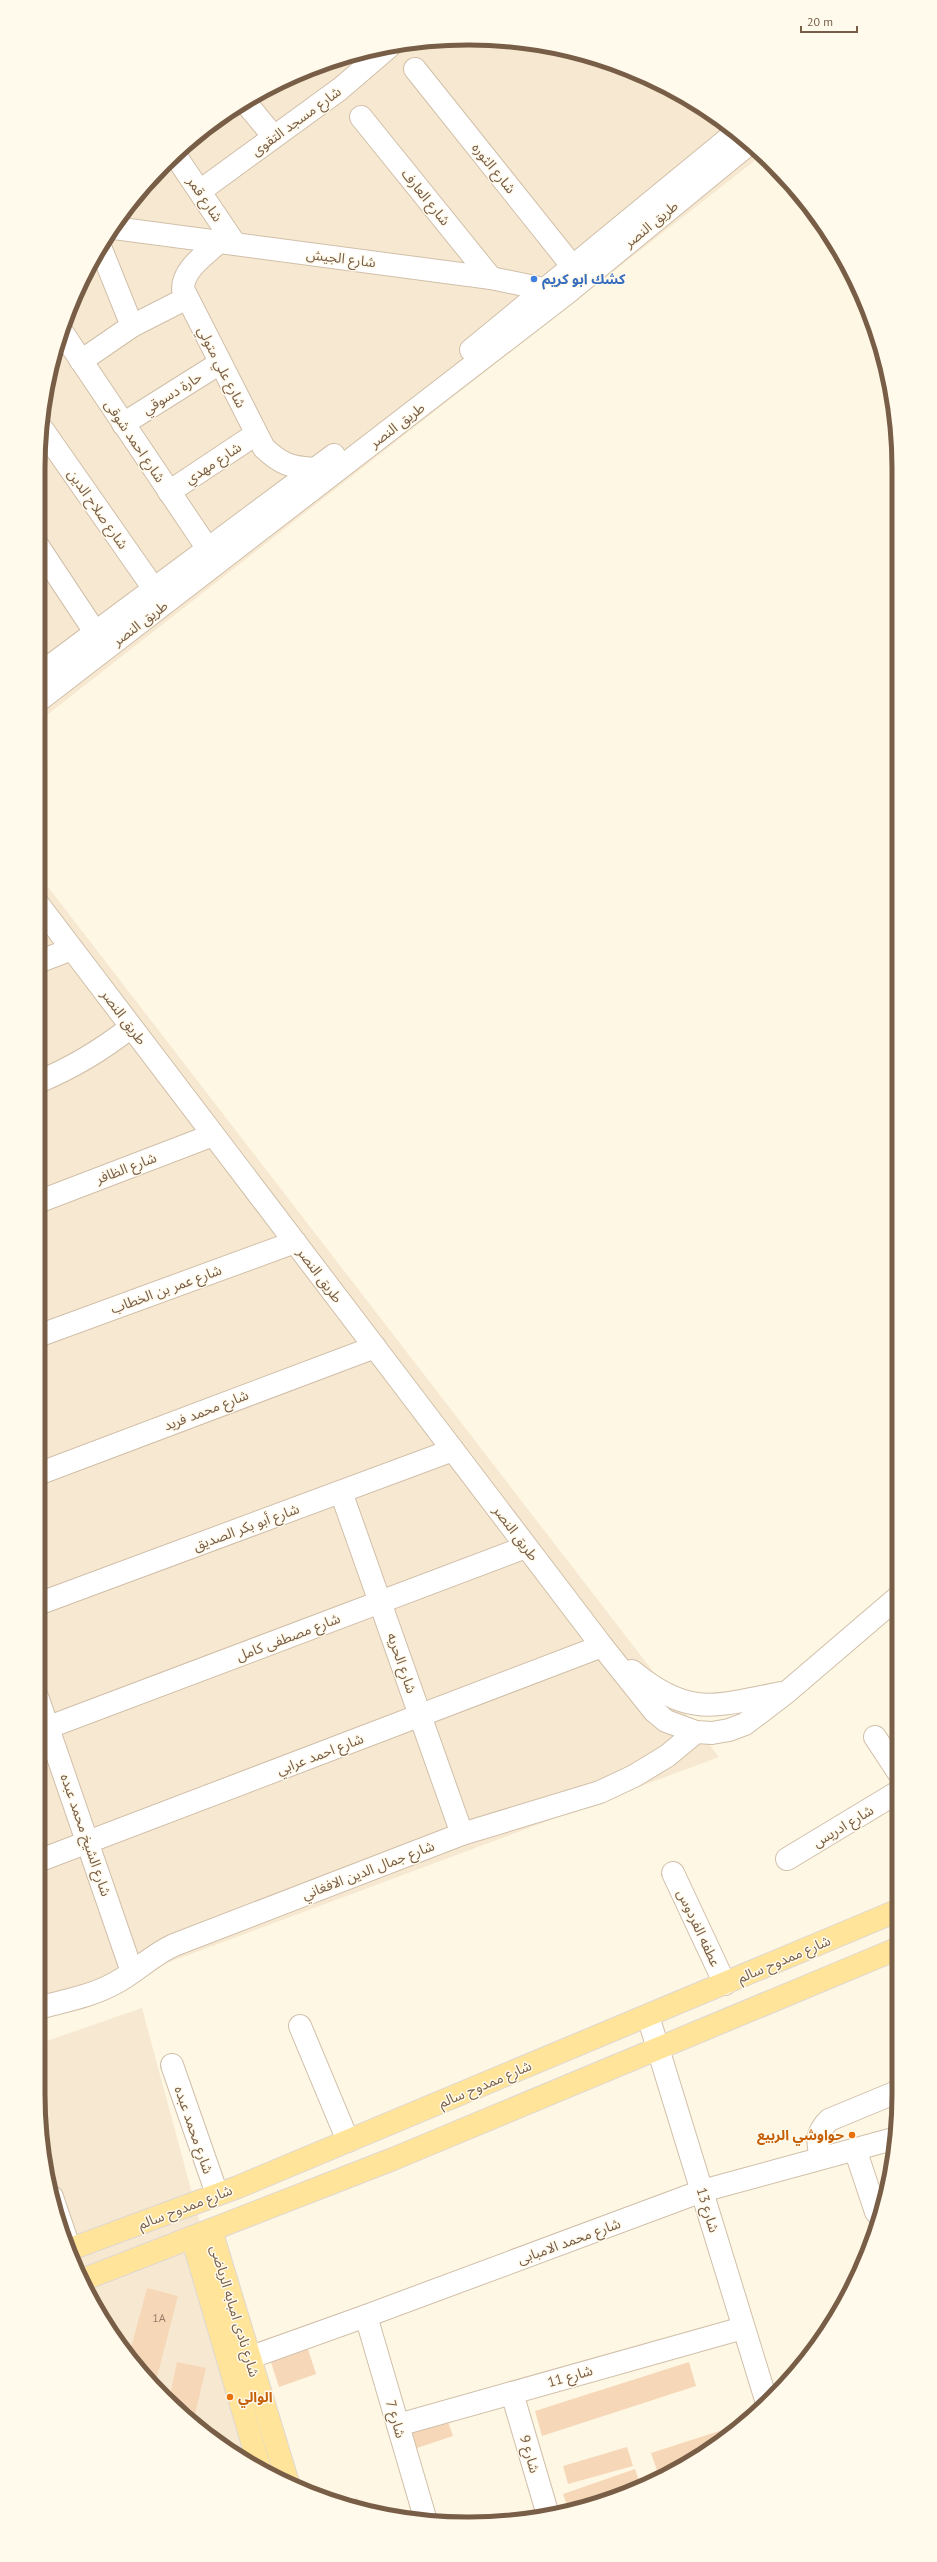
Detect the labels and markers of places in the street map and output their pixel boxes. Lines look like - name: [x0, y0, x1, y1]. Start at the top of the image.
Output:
- place label: كشك ابو كريم: [542, 270, 626, 290]
- marker: كشك ابو كريم: [529, 274, 539, 284]
- place label: حواوشي الربيع: [757, 2126, 844, 2146]
- marker: حواوشي الربيع: [847, 2130, 857, 2140]
- place label: الوالي: [238, 2388, 273, 2408]
- marker: الوالي: [225, 2392, 235, 2402]

